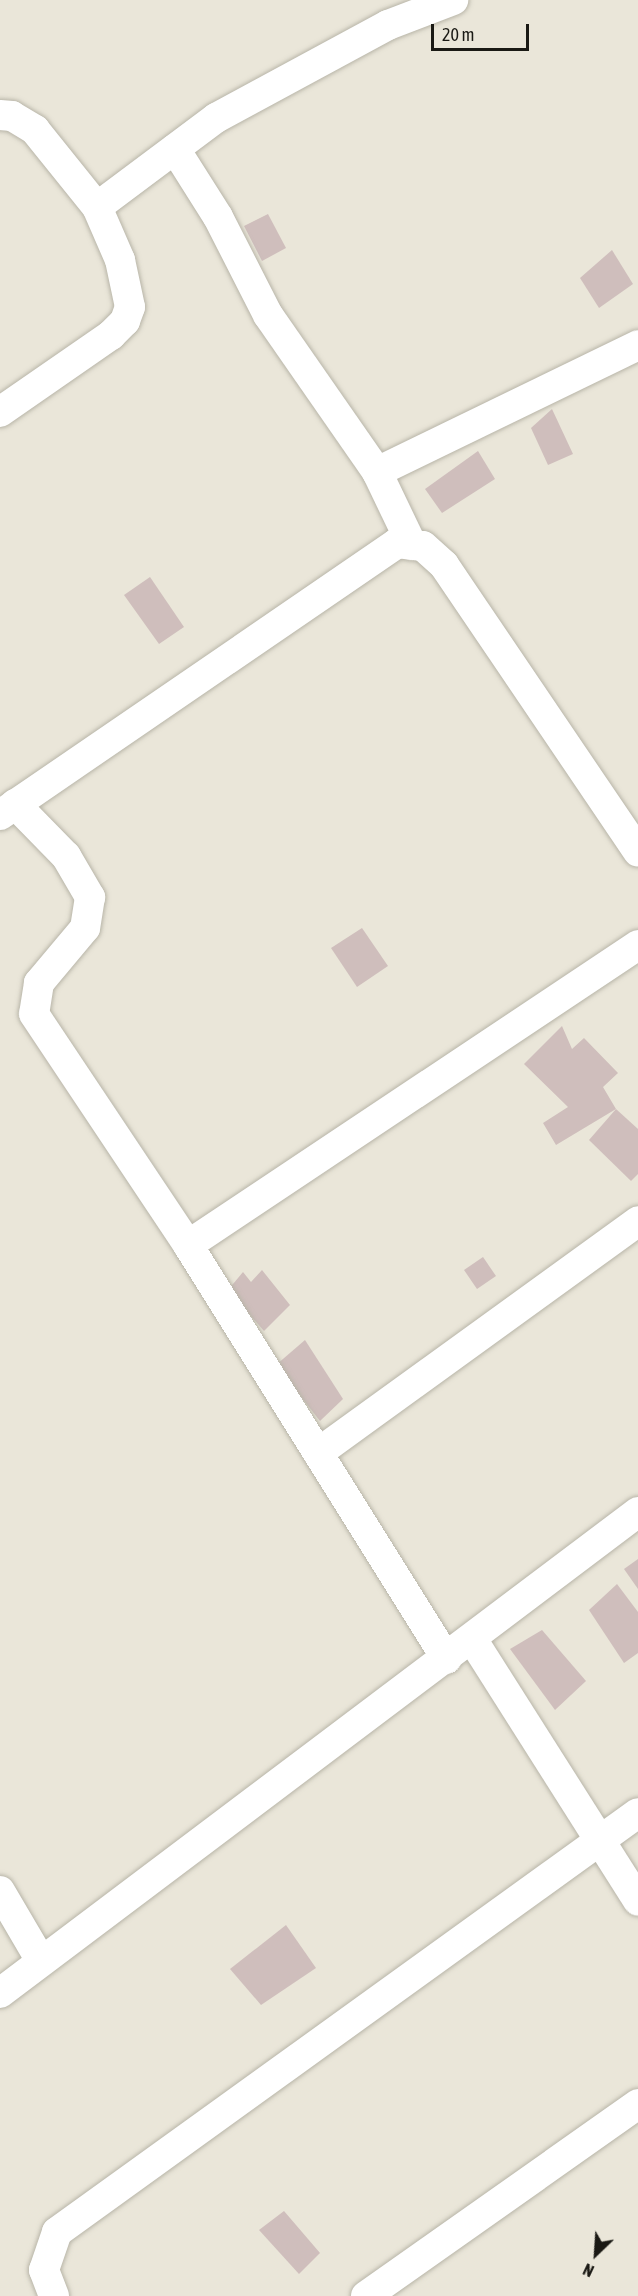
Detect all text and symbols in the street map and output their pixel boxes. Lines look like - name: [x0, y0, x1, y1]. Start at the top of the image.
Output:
- scale bar: [434, 12, 532, 50]
- text: 20 m: [442, 24, 474, 45]
- north arrow: [566, 2224, 626, 2284]
- text: N: [580, 2260, 596, 2280]

